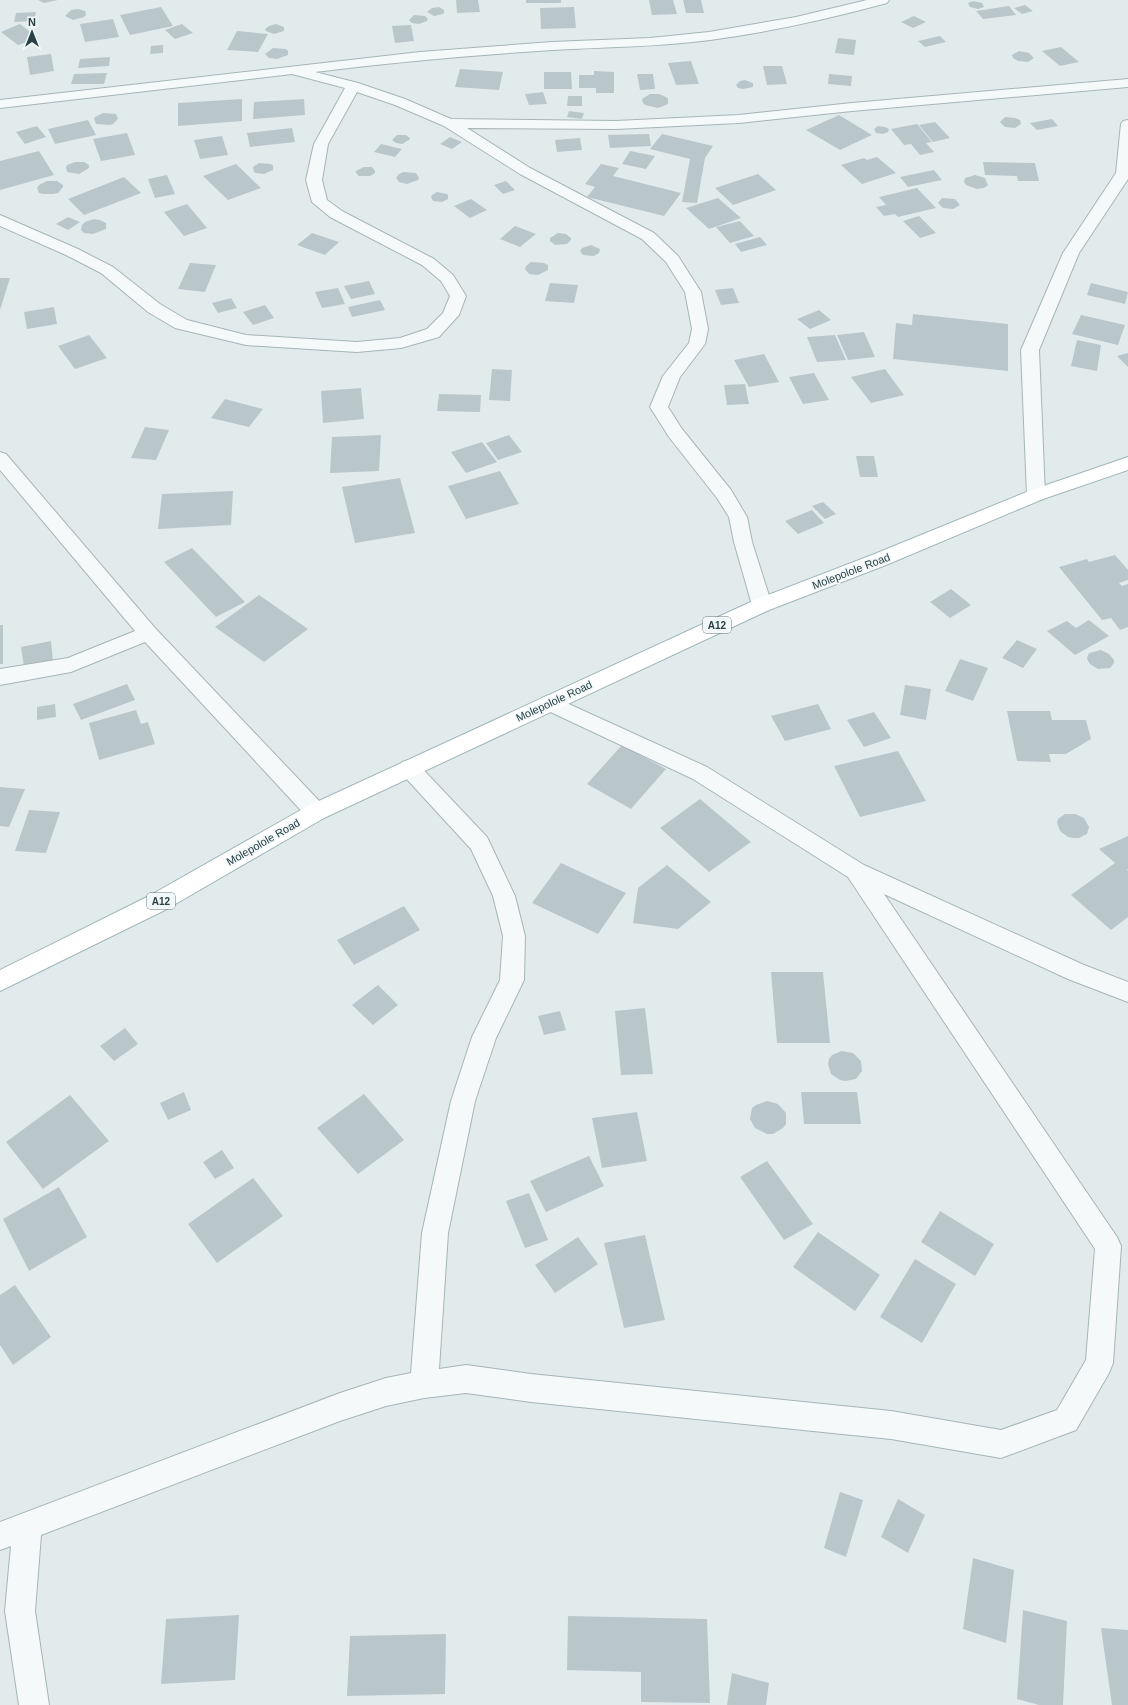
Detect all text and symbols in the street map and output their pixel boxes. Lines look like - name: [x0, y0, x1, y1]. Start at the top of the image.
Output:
- north arrow: [12, 12, 52, 52]
- text: N: [28, 16, 36, 28]
- street label: Molepolole Road: [810, 551, 892, 591]
- road number: A12: [703, 617, 731, 633]
- street label: Molepolole Road: [514, 678, 594, 724]
- street label: Molepolole Road: [224, 816, 302, 868]
- road number: A12: [147, 893, 175, 909]

